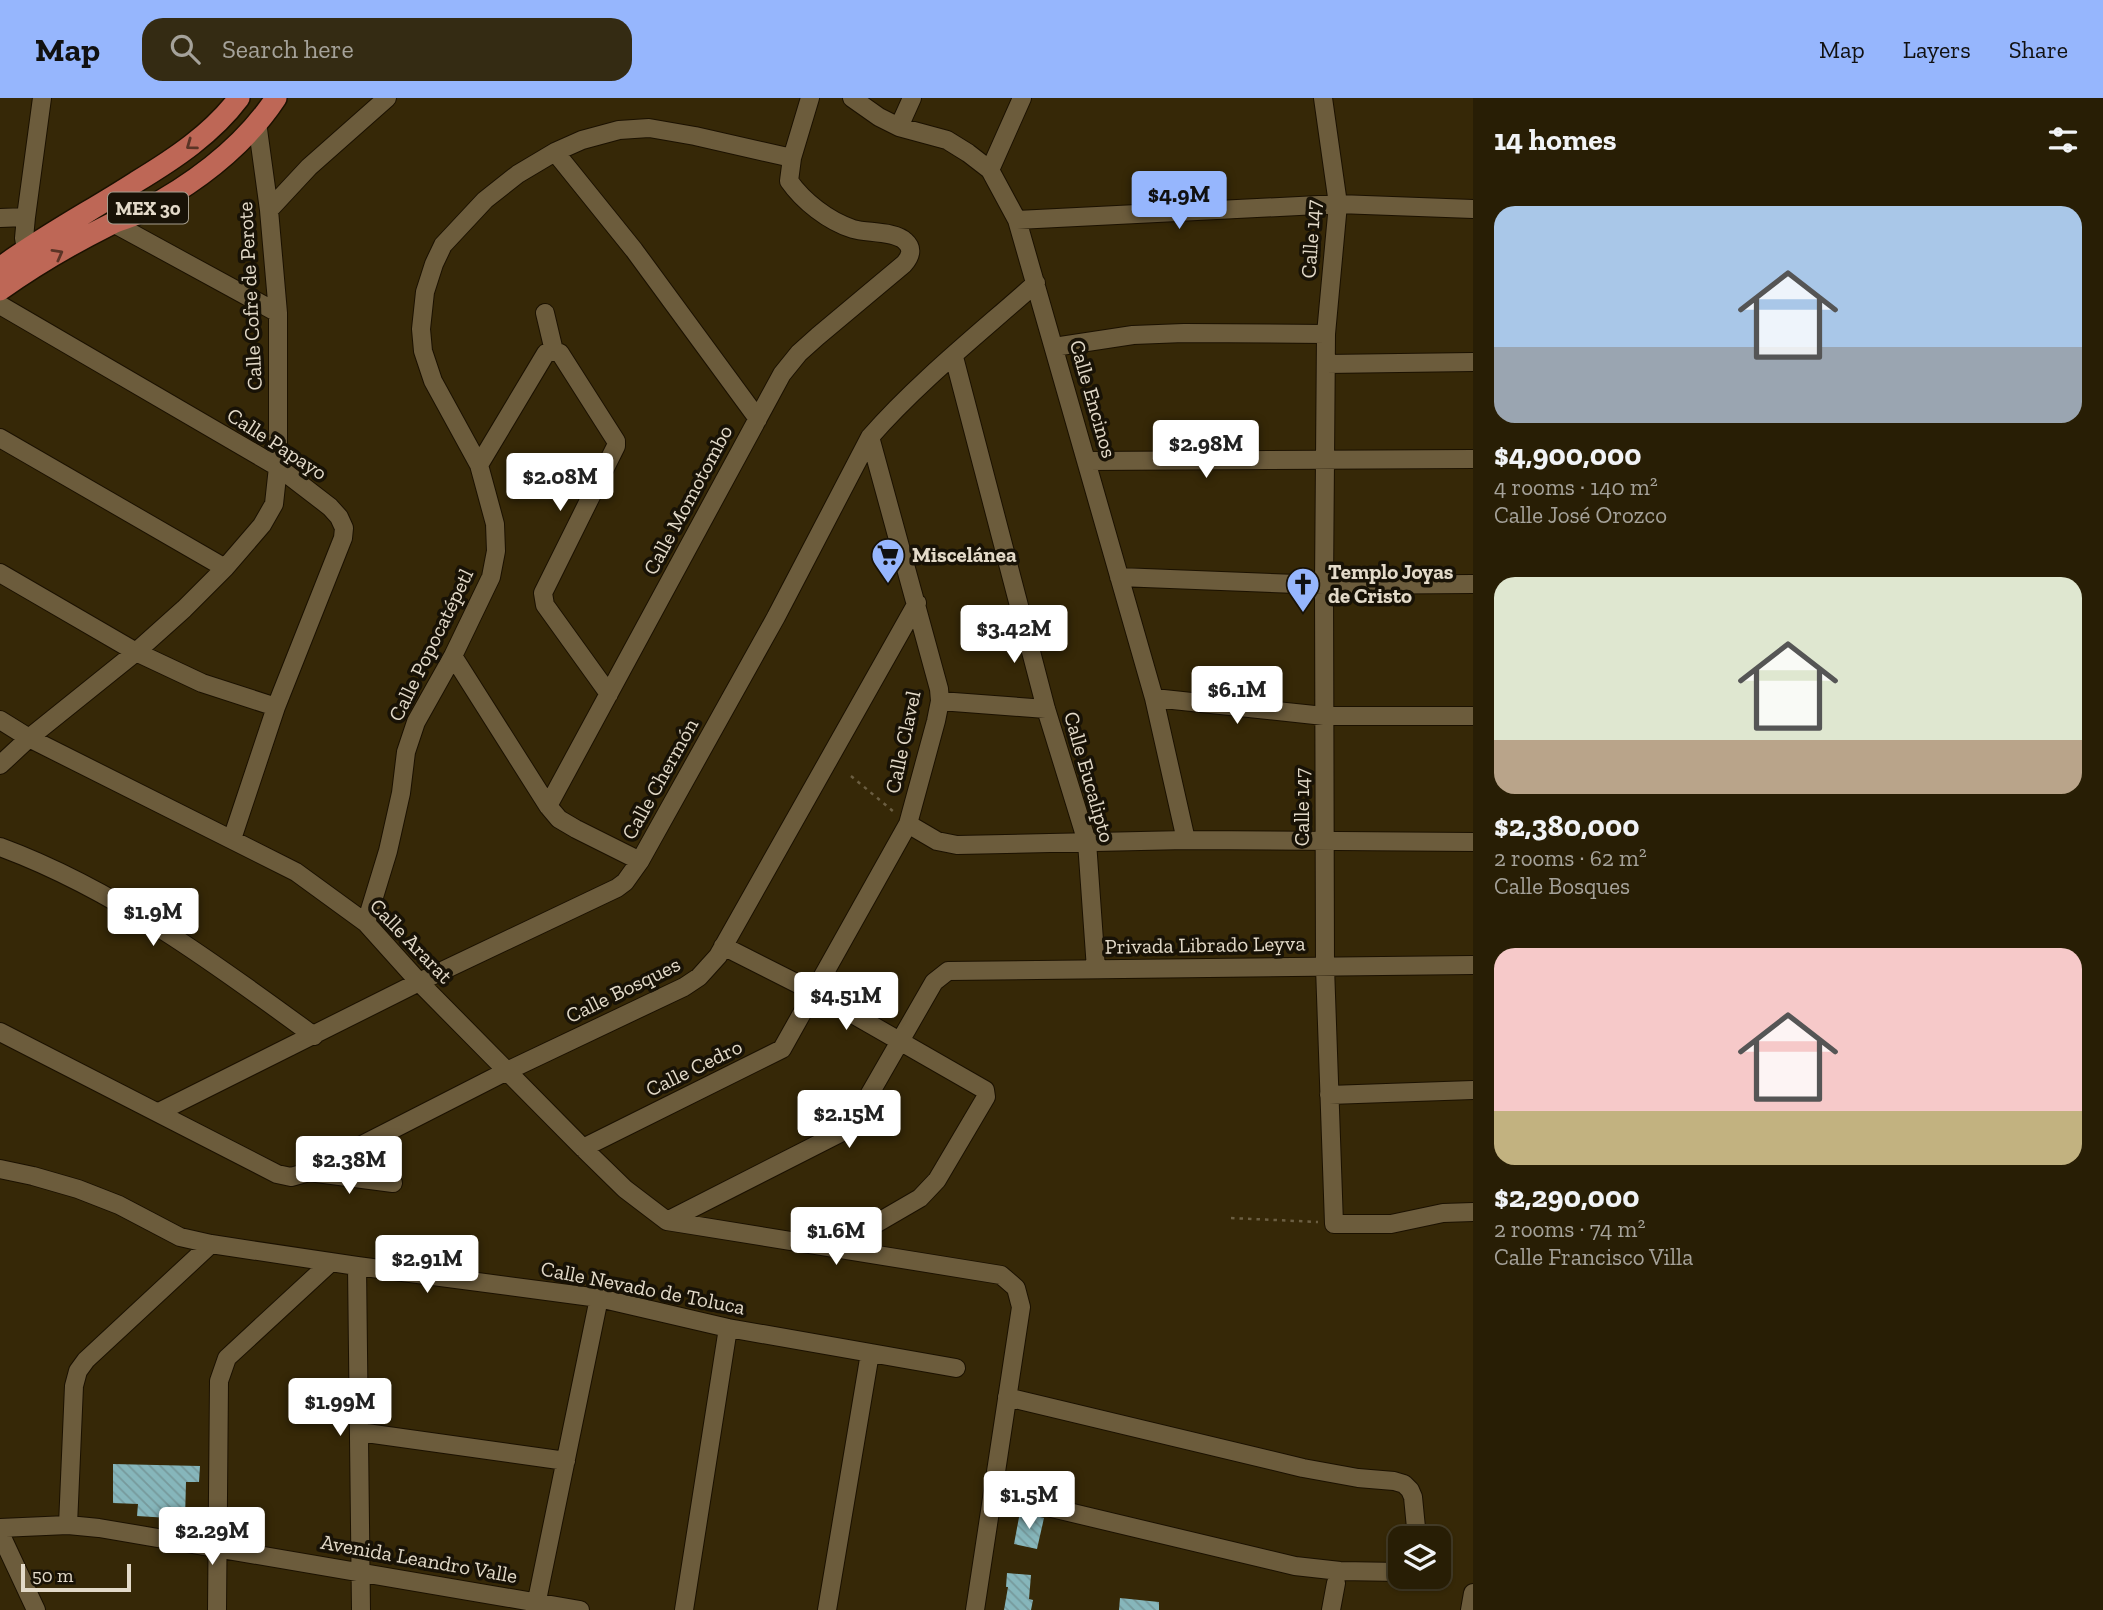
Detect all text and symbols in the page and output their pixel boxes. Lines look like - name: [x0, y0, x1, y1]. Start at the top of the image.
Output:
- search box: [142, 18, 632, 81]
- text: Map: [35, 30, 100, 69]
- icon: search: [166, 30, 204, 68]
- text: Search here: [222, 33, 354, 65]
- text: Map: [1819, 35, 1865, 64]
- text: Layers: [1903, 35, 1971, 64]
- text: Share: [2009, 35, 2068, 64]
- icon: filters: [2044, 121, 2082, 159]
- text: 14 homes: [1494, 122, 1617, 158]
- one-way arrow: [186, 137, 198, 150]
- pin: $4.9M: [1130, 172, 1228, 231]
- text: $4.9M: [1148, 180, 1210, 208]
- road number: MEX 30: [108, 192, 188, 223]
- street label: Calle 147: [1295, 199, 1326, 279]
- street label: Calle Cofre de Perote: [232, 201, 267, 391]
- one-way arrow: [51, 249, 63, 262]
- icon: home: [1725, 252, 1851, 378]
- street label: Calle Encinos: [1065, 337, 1122, 461]
- street label: Calle Papayo: [223, 402, 332, 485]
- pin: $2.98M: [1149, 420, 1263, 480]
- street label: Calle Momotombo: [638, 421, 738, 579]
- text: $2.98M: [1169, 429, 1243, 457]
- text: $4,900,000: [1494, 437, 1642, 473]
- pin: $2.08M: [503, 454, 617, 513]
- text: $2.08M: [522, 462, 598, 490]
- text: 4 rooms · 140 m²: [1494, 473, 1658, 501]
- text: Calle José Orozco: [1494, 501, 1667, 529]
- supermarket icon: Miscelánea: [869, 536, 907, 585]
- place label: Miscelánea: [912, 542, 1017, 567]
- place label: Templo Joyas de Cristo: [1328, 559, 1454, 608]
- street label: Calle Popocatépetl: [383, 564, 478, 725]
- church icon: Templo Joyas de Cristo: [1284, 565, 1322, 614]
- pin: $3.42M: [957, 606, 1071, 665]
- text: $3.42M: [977, 614, 1051, 642]
- icon: home: [1725, 623, 1851, 749]
- pin: $6.1M: [1188, 666, 1286, 726]
- text: $6.1M: [1208, 675, 1266, 703]
- street label: Calle Clavel: [879, 688, 926, 795]
- street label: Calle Eucalipto: [1059, 708, 1120, 845]
- street label: Calle Chermón: [616, 714, 703, 844]
- street label: Calle 147: [1289, 768, 1314, 846]
- text: $2,380,000: [1494, 808, 1639, 844]
- text: 2 rooms · 62 m²: [1494, 844, 1647, 872]
- text: Calle Bosques: [1494, 872, 1630, 900]
- pin: $1.9M: [104, 888, 202, 948]
- street label: Calle Ararat: [365, 893, 458, 988]
- text: $1.9M: [124, 897, 182, 925]
- street label: Privada Librado Leyva: [1104, 930, 1306, 959]
- street label: Calle Bosques: [561, 951, 684, 1028]
- pin: $4.51M: [789, 972, 903, 1032]
- text: $4.51M: [810, 981, 882, 1009]
- icon: home: [1725, 994, 1851, 1120]
- street label: Calle Cedro: [642, 1034, 746, 1102]
- pin: $2.15M: [792, 1090, 906, 1150]
- text: $2.15M: [814, 1099, 884, 1127]
- pin: $2.38M: [292, 1136, 406, 1196]
- text: $2.38M: [312, 1145, 386, 1173]
- text: $2,290,000: [1494, 1179, 1639, 1215]
- pin: $1.6M: [787, 1208, 885, 1267]
- text: 2 rooms · 74 m²: [1494, 1215, 1645, 1243]
- text: $1.6M: [807, 1216, 865, 1244]
- pin: $2.91M: [370, 1236, 484, 1295]
- text: Calle Francisco Villa: [1494, 1243, 1693, 1271]
- text: $2.91M: [391, 1244, 463, 1272]
- street label: Calle Nevado de Toluca: [539, 1255, 747, 1320]
- pin: $1.99M: [283, 1378, 397, 1438]
- text: $1.99M: [304, 1387, 376, 1415]
- pin: $1.5M: [980, 1472, 1078, 1531]
- text: $1.5M: [1000, 1480, 1058, 1508]
- pin: $2.29M: [155, 1508, 269, 1567]
- text: $2.29M: [175, 1516, 249, 1544]
- map controls: [1388, 1526, 1451, 1589]
- button: layers: [1388, 1526, 1451, 1589]
- street label: Avenida Leandro Valle: [319, 1529, 520, 1588]
- scale bar: [21, 1561, 131, 1593]
- text: 50 m: [32, 1564, 73, 1587]

